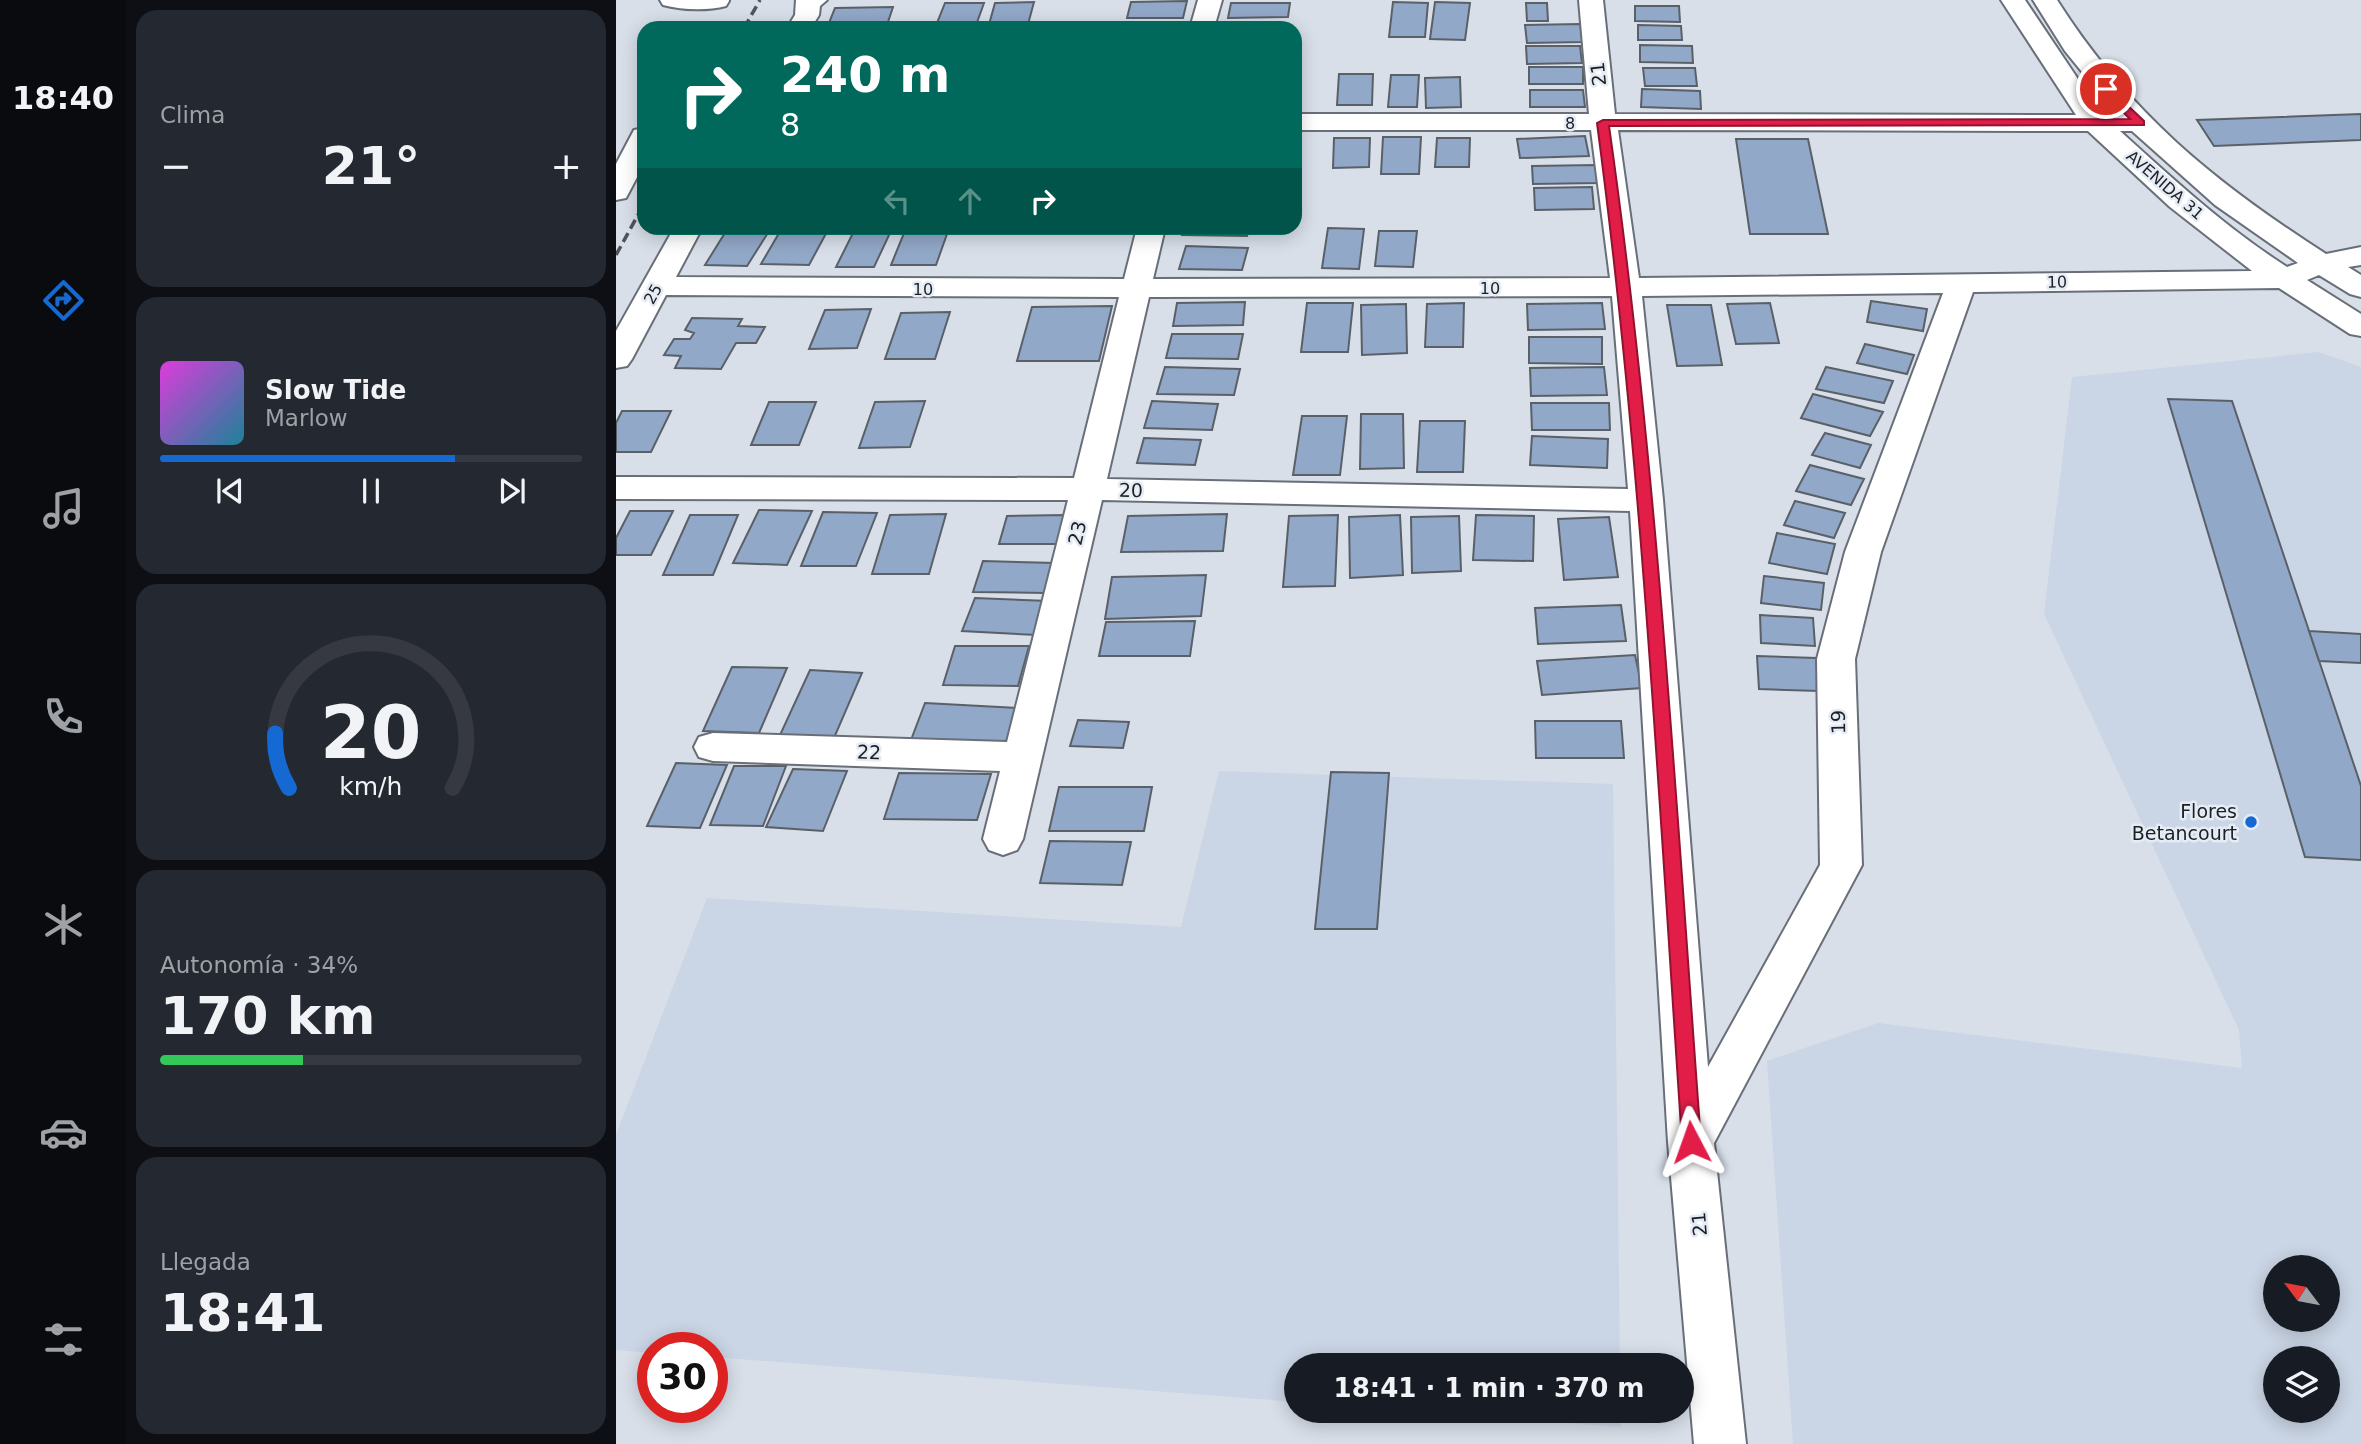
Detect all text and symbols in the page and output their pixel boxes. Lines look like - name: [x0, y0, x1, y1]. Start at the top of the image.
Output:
- text: 240 m: [780, 47, 950, 104]
- icon: right: [665, 49, 756, 140]
- pin: [2076, 59, 2136, 119]
- street label: 21: [1586, 61, 1610, 87]
- icon: arrive: [2087, 70, 2125, 108]
- text: 18:40: [12, 79, 114, 117]
- text: Clima: [160, 102, 225, 128]
- text: 8: [780, 106, 800, 144]
- street label: 8: [1565, 114, 1575, 133]
- text: 21°: [322, 136, 420, 196]
- text: −: [160, 144, 192, 188]
- text: +: [550, 144, 582, 188]
- street label: AVENIDA 31: [2123, 146, 2207, 224]
- icon: left: [878, 182, 916, 220]
- icon: ahead: [951, 182, 989, 220]
- icon: right: [1024, 182, 1062, 220]
- street label: 10: [2047, 272, 2067, 292]
- icon: directions: [39, 276, 88, 325]
- street label: 10: [1480, 279, 1500, 298]
- street label: 25: [640, 280, 666, 308]
- street label: 10: [913, 280, 933, 299]
- text: Slow Tide: [265, 375, 406, 405]
- text: Marlow: [265, 405, 348, 431]
- icon: previous: [211, 472, 249, 510]
- icon: pause: [352, 472, 390, 510]
- icon: next: [493, 472, 531, 510]
- street label: 20: [1119, 479, 1143, 501]
- icon: music: [39, 484, 88, 533]
- street label: 23: [1064, 519, 1090, 547]
- text: 20: [320, 690, 422, 775]
- icon: phone: [39, 692, 88, 741]
- street label: 19: [1827, 710, 1849, 734]
- street label: 22: [857, 741, 881, 763]
- text: km/h: [339, 772, 403, 801]
- place label: Flores Betancourt: [2132, 800, 2237, 844]
- marker: Flores Betancourt: [2243, 814, 2259, 830]
- icon: climate: [39, 900, 88, 949]
- text: Autonomía · 34%: [160, 952, 358, 978]
- text: 170 km: [160, 986, 375, 1046]
- position arrow: [1654, 1105, 1728, 1179]
- icon: car: [39, 1108, 88, 1157]
- street label: 21: [1687, 1211, 1711, 1237]
- text: Llegada: [160, 1249, 251, 1275]
- north arrow: [2263, 1255, 2340, 1332]
- map controls: [2263, 1255, 2340, 1423]
- text: 18:41: [160, 1283, 326, 1343]
- icon: filters: [39, 1315, 88, 1364]
- speed limit sign: 30: [637, 1332, 728, 1423]
- button: layers: [2263, 1346, 2340, 1423]
- text: 18:41 · 1 min · 370 m: [1334, 1373, 1644, 1403]

